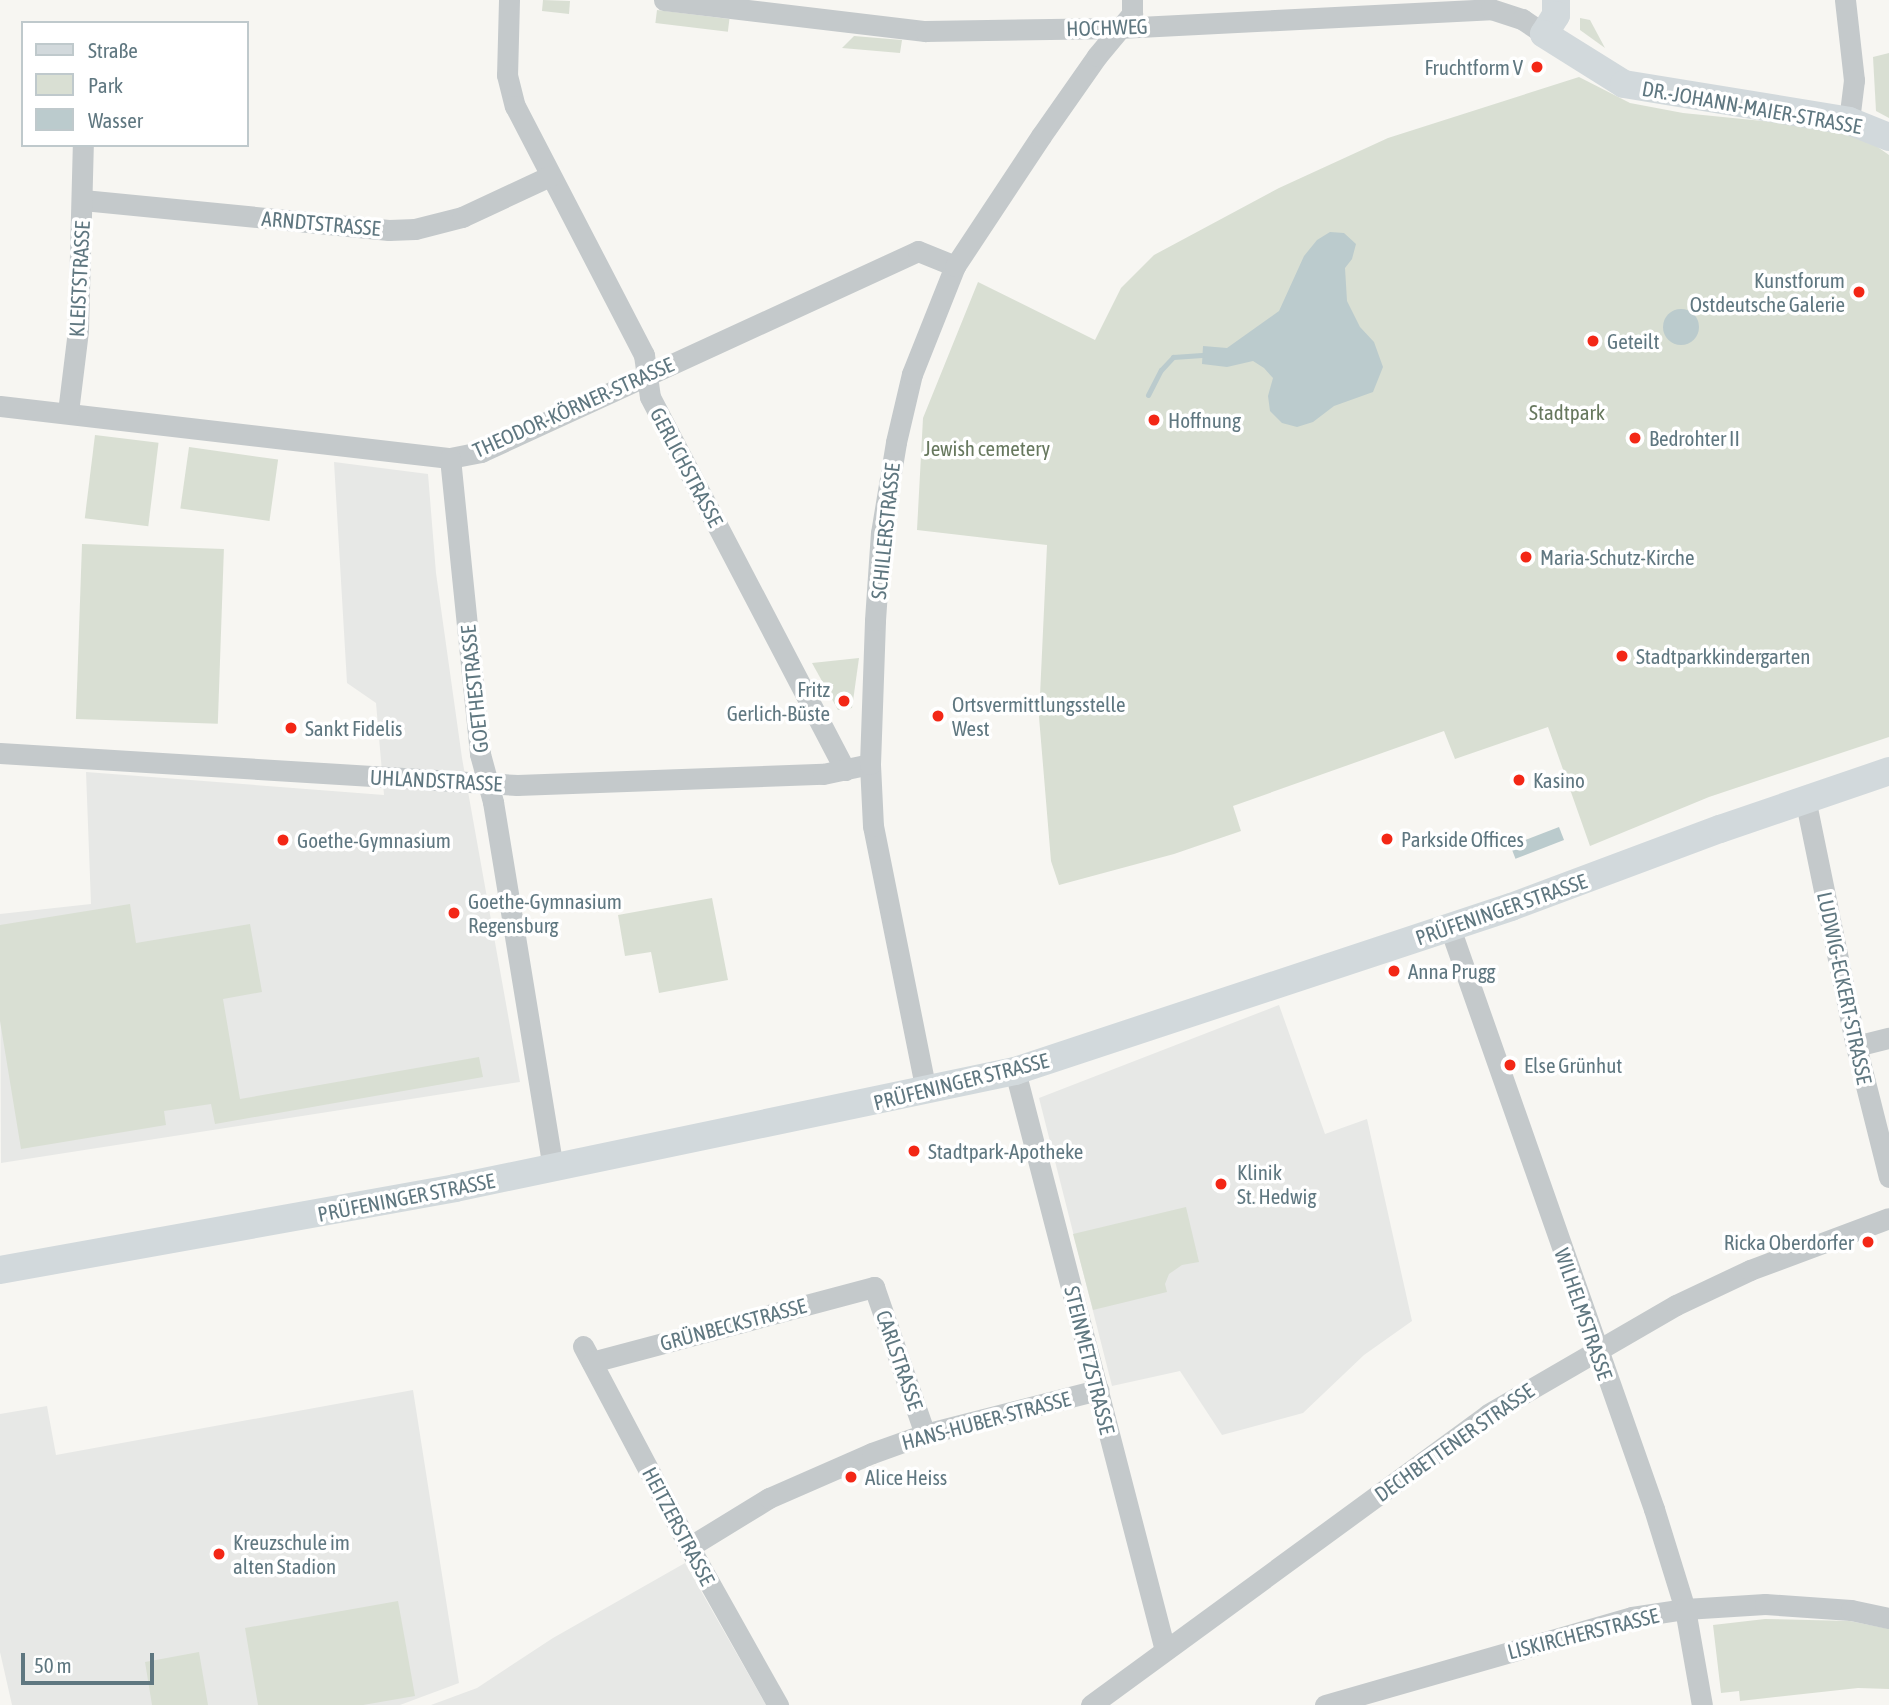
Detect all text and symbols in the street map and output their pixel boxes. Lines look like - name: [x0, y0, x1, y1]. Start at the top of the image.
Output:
- street label: HOCHWEG: [1066, 13, 1148, 41]
- legend: [21, 21, 248, 147]
- text: Straße: [88, 38, 138, 62]
- place label: Fruchtform V: [1424, 54, 1523, 80]
- marker: Fruchtform V: [1529, 59, 1545, 75]
- text: Park: [88, 73, 123, 97]
- street label: DR.-JOHANN-MAIER-STRASSE: [1640, 75, 1864, 139]
- text: Wasser: [88, 108, 143, 132]
- street label: ARNDTSTRASSE: [261, 205, 381, 241]
- street label: KLEISTSTRASSE: [63, 220, 95, 338]
- place label: Kunstforum Ostdeutsche Galerie: [1690, 267, 1845, 317]
- marker: Kunstforum Ostdeutsche Galerie: [1851, 284, 1867, 300]
- place label: Geteilt: [1607, 328, 1659, 354]
- marker: Geteilt: [1585, 333, 1601, 349]
- street label: THEODOR-KÖRNER-STRASSE: [469, 351, 677, 463]
- park label: Stadtpark: [1529, 399, 1605, 425]
- street label: GERLICHSTRASSE: [645, 403, 729, 531]
- place label: Hoffnung: [1168, 407, 1241, 433]
- marker: Hoffnung: [1146, 412, 1162, 428]
- place label: Bedrohter II: [1649, 425, 1740, 451]
- marker: Bedrohter II: [1627, 430, 1643, 446]
- park label: Jewish cemetery: [924, 435, 1050, 461]
- street label: SCHILLERSTRASSE: [865, 462, 905, 600]
- place label: Maria-Schutz-Kirche: [1540, 544, 1694, 570]
- marker: Maria-Schutz-Kirche: [1518, 549, 1534, 565]
- street label: GOETHESTRASSE: [455, 624, 493, 754]
- place label: Stadtparkkindergarten: [1636, 643, 1810, 669]
- marker: Stadtparkkindergarten: [1614, 648, 1630, 664]
- place label: Fritz Gerlich-Büste: [727, 676, 830, 726]
- place label: Ortsvermittlungsstelle West: [952, 691, 1126, 741]
- marker: Fritz Gerlich-Büste: [836, 693, 852, 709]
- marker: Ortsvermittlungsstelle West: [930, 708, 946, 724]
- place label: Sankt Fidelis: [305, 715, 403, 741]
- marker: Sankt Fidelis: [283, 720, 299, 736]
- street label: UHLANDSTRASSE: [369, 764, 503, 796]
- place label: Kasino: [1533, 767, 1585, 793]
- marker: Kasino: [1511, 772, 1527, 788]
- place label: Parkside Offices: [1401, 826, 1524, 852]
- place label: Goethe-Gymnasium: [297, 827, 451, 853]
- marker: Parkside Offices: [1379, 831, 1395, 847]
- marker: Goethe-Gymnasium: [275, 832, 291, 848]
- street label: PRÜFENINGER STRASSE: [1412, 868, 1590, 950]
- place label: Goethe-Gymnasium Regensburg: [468, 888, 622, 938]
- street label: LUDWIG-ECKERT-STRASSE: [1812, 890, 1878, 1086]
- marker: Goethe-Gymnasium Regensburg: [446, 905, 462, 921]
- place label: Anna Prugg: [1408, 958, 1496, 984]
- marker: Anna Prugg: [1386, 963, 1402, 979]
- street label: PRÜFENINGER STRASSE: [871, 1047, 1051, 1115]
- place label: Else Grünhut: [1524, 1052, 1622, 1078]
- marker: Else Grünhut: [1502, 1057, 1518, 1073]
- place label: Stadtpark-Apotheke: [928, 1138, 1083, 1164]
- marker: Stadtpark-Apotheke: [906, 1143, 922, 1159]
- place label: Klinik St. Hedwig: [1237, 1159, 1316, 1209]
- street label: PRÜFENINGER STRASSE: [315, 1167, 497, 1227]
- marker: Klinik St. Hedwig: [1211, 1174, 1231, 1194]
- place label: Ricka Oberdorfer: [1724, 1229, 1854, 1255]
- marker: Ricka Oberdorfer: [1860, 1234, 1876, 1250]
- street label: WILHELMSTRASSE: [1550, 1245, 1618, 1383]
- street label: STEINMETZSTRASSE: [1059, 1283, 1121, 1437]
- street label: GRÜNBECKSTRASSE: [657, 1292, 809, 1356]
- street label: CARLSTRASSE: [871, 1307, 929, 1413]
- street label: DECHBETTENER STRASSE: [1369, 1378, 1539, 1506]
- street label: HANS-HUBER-STRASSE: [899, 1385, 1073, 1455]
- street label: HEITZERSTRASSE: [637, 1463, 721, 1589]
- place label: Alice Heiss: [865, 1464, 947, 1490]
- marker: Alice Heiss: [843, 1469, 859, 1485]
- place label: Kreuzschule im alten Stadion: [233, 1529, 350, 1579]
- marker: Kreuzschule im alten Stadion: [211, 1546, 227, 1562]
- street label: LISKIRCHERSTRASSE: [1505, 1602, 1661, 1664]
- scale bar: [24, 1638, 158, 1682]
- text: 50 m: [34, 1653, 72, 1677]

